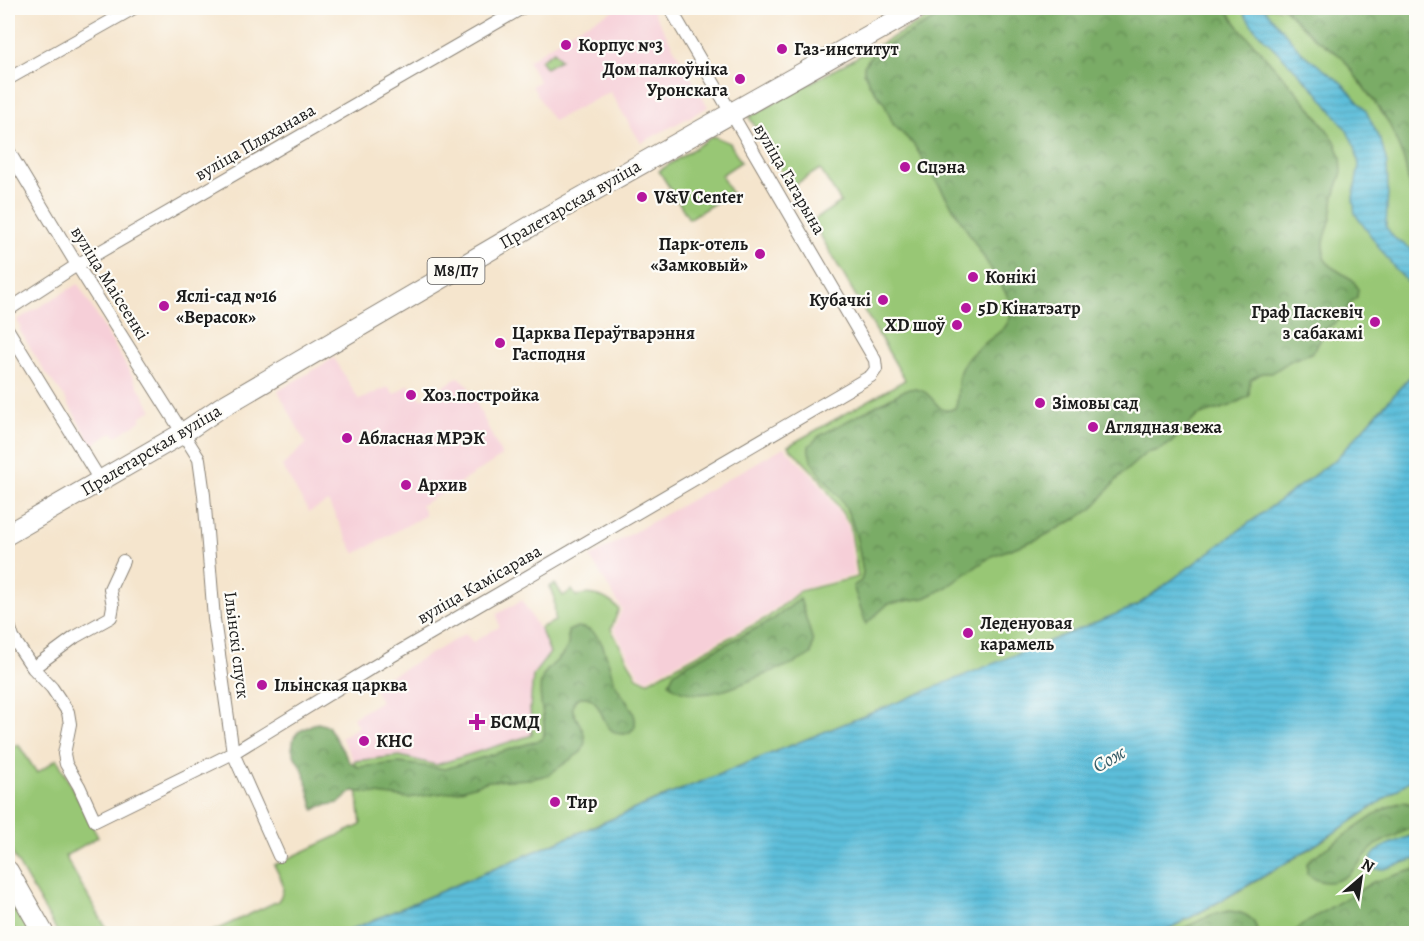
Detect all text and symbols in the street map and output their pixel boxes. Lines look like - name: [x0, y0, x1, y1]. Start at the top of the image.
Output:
- place label: Корпус №3: [578, 33, 663, 57]
- place label: Газ-институт: [794, 37, 899, 61]
- marker: Корпус №3: [559, 38, 573, 52]
- marker: Газ-институт: [775, 42, 789, 56]
- place label: Дом палкоўніка Уронскага: [602, 57, 728, 102]
- marker: Дом палкоўніка Уронскага: [733, 72, 747, 86]
- street label: вуліца Пляханава: [190, 97, 320, 186]
- street label: вуліца Гагарына: [748, 119, 832, 240]
- street label: Пралетарская вуліца: [495, 153, 646, 254]
- place label: Сцэна: [917, 155, 966, 179]
- marker: Сцэна: [898, 160, 912, 174]
- place label: V&V Center: [653, 185, 744, 209]
- marker: V&V Center: [635, 190, 649, 204]
- street label: вуліца Маісеенкі: [65, 222, 155, 344]
- place label: Парк-отель «Замковый»: [651, 232, 749, 277]
- marker: Парк-отель «Замковый»: [753, 247, 767, 261]
- road number: М8/П7: [428, 258, 484, 284]
- place label: Конікі: [985, 265, 1036, 289]
- marker: Конікі: [966, 270, 980, 284]
- place label: Яслі-сад №16 «Верасок»: [176, 284, 277, 329]
- place label: Кубачкі: [809, 288, 871, 312]
- marker: Кубачкі: [876, 293, 890, 307]
- place label: 5D Кінатэатр: [978, 296, 1081, 320]
- marker: Яслі-сад №16 «Верасок»: [157, 299, 171, 313]
- place label: Граф Паскевіч з сабакамі: [1251, 300, 1363, 345]
- marker: 5D Кінатэатр: [959, 301, 973, 315]
- place label: XD шоў: [885, 313, 945, 337]
- marker: Граф Паскевіч з сабакамі: [1368, 315, 1382, 329]
- marker: XD шоў: [950, 318, 964, 332]
- place label: Царква Пераўтварэння Гасподня: [512, 321, 695, 366]
- marker: Царква Пераўтварэння Гасподня: [493, 336, 507, 350]
- place label: Хоз.постройка: [423, 383, 540, 407]
- marker: Хоз.постройка: [404, 388, 418, 402]
- place label: Зімовы сад: [1052, 391, 1138, 415]
- marker: Зімовы сад: [1033, 396, 1047, 410]
- street label: Пралетарская вуліца: [76, 398, 226, 501]
- place label: Аглядная вежа: [1104, 415, 1222, 439]
- marker: Аглядная вежа: [1086, 420, 1100, 434]
- place label: Абласная МРЭК: [358, 426, 485, 450]
- marker: Абласная МРЭК: [340, 431, 354, 445]
- place label: Архив: [417, 473, 467, 497]
- marker: Архив: [399, 478, 413, 492]
- street label: вуліца Камісарава: [412, 538, 546, 629]
- street label: Ільінскі спуск: [219, 590, 255, 700]
- place label: Леденуовая карамель: [980, 611, 1072, 656]
- marker: Леденуовая карамель: [961, 626, 975, 640]
- place label: Ільінская царква: [274, 673, 408, 697]
- marker: Ільінская царква: [255, 678, 269, 692]
- place label: БСМД: [490, 710, 540, 734]
- marker: БСМД: [468, 713, 486, 731]
- place label: КНС: [376, 729, 413, 753]
- marker: КНС: [357, 734, 371, 748]
- water label: Сож: [1088, 739, 1131, 779]
- place label: Тир: [567, 790, 598, 814]
- marker: Тир: [548, 795, 562, 809]
- north arrow: [1331, 848, 1391, 908]
- text: N: [1357, 853, 1379, 878]

